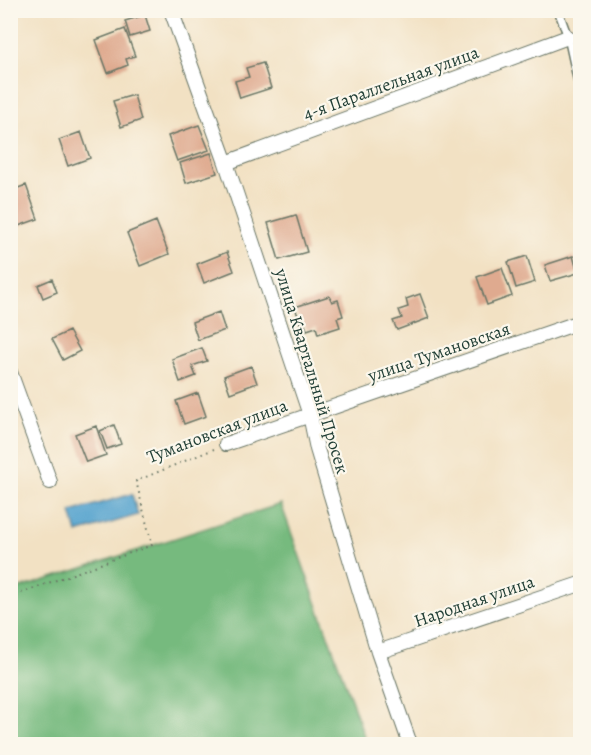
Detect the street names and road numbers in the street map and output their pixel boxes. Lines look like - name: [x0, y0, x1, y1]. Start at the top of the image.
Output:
- street label: 4-я Параллельная улица: [300, 40, 483, 126]
- street label: улица Квартальный Просек: [269, 264, 355, 477]
- street label: улица Тумановская: [364, 316, 513, 388]
- street label: Тумановская улица: [143, 393, 291, 469]
- street label: Народная улица: [411, 569, 538, 633]

